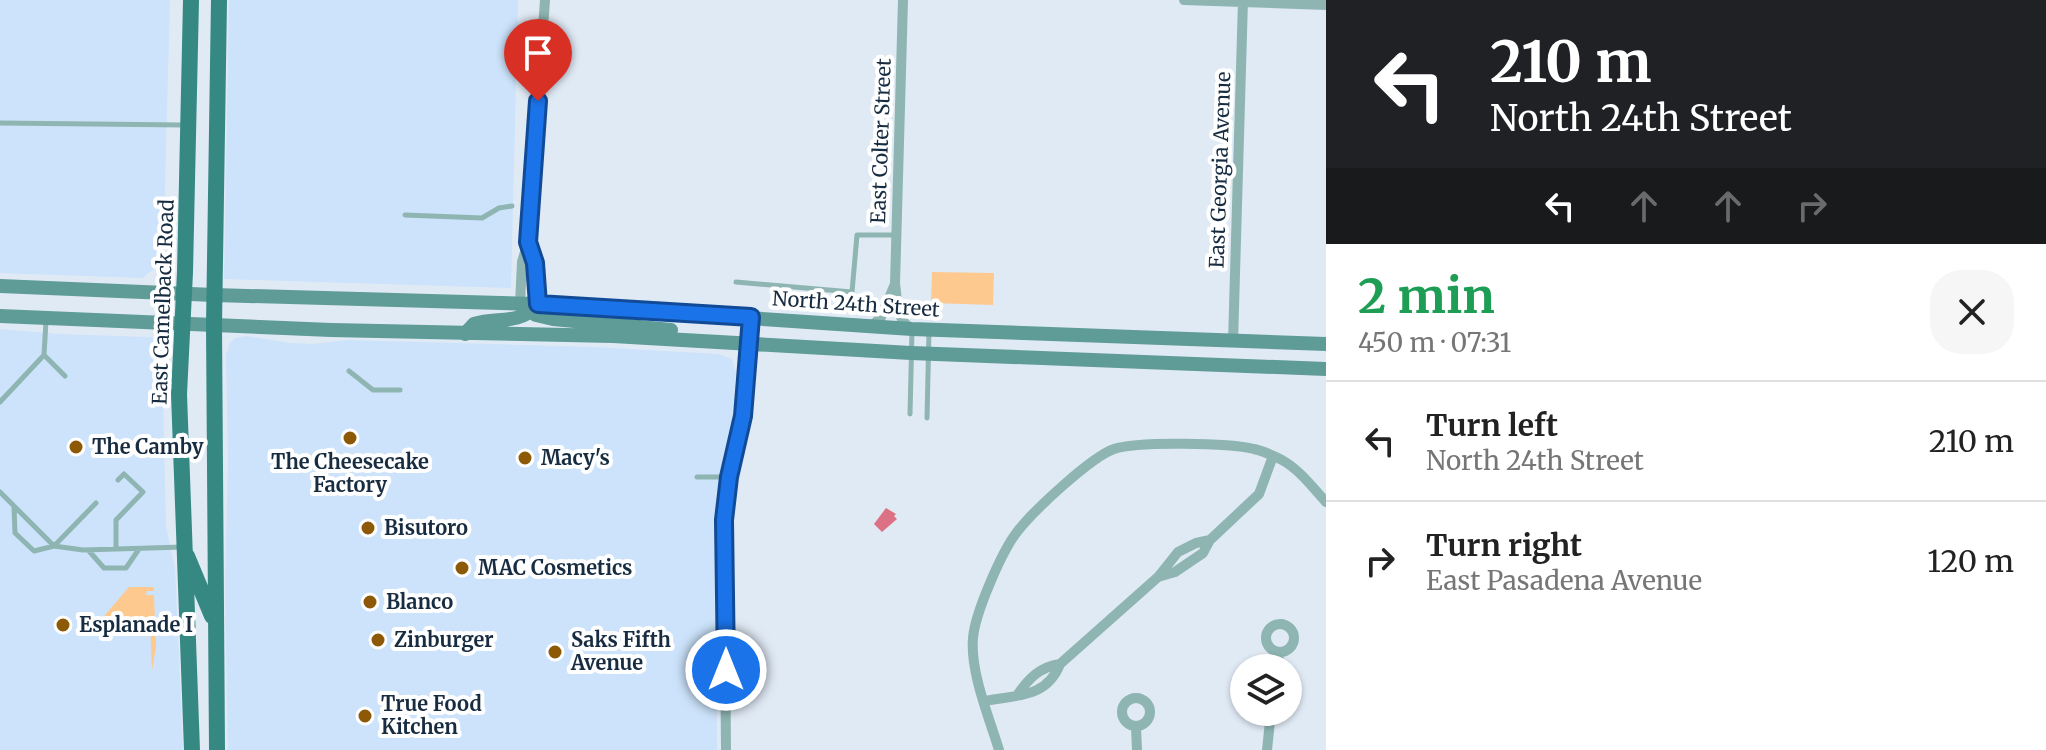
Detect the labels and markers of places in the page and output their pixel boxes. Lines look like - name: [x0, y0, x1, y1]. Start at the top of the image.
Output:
- pin: [504, 19, 572, 101]
- marker: The Cheesecake Factory: [341, 429, 359, 447]
- place label: The Camby: [92, 434, 204, 459]
- marker: The Camby: [67, 438, 85, 456]
- place label: Macy's: [541, 445, 610, 470]
- place label: The Cheesecake Factory: [271, 449, 429, 497]
- marker: Macy's: [516, 449, 534, 467]
- place label: Bisutoro: [384, 515, 468, 540]
- marker: Bisutoro: [359, 519, 377, 537]
- place label: MAC Cosmetics: [478, 555, 632, 580]
- marker: MAC Cosmetics: [453, 559, 471, 577]
- place label: Blanco: [386, 589, 453, 614]
- marker: Blanco: [361, 593, 379, 611]
- place label: Esplanade I: [79, 612, 193, 637]
- marker: Esplanade I: [54, 616, 72, 634]
- place label: Zinburger: [394, 627, 494, 652]
- place label: Saks Fifth Avenue: [570, 627, 672, 675]
- marker: Zinburger: [369, 631, 387, 649]
- marker: Saks Fifth Avenue: [546, 643, 564, 661]
- place label: True Food Kitchen: [381, 691, 482, 739]
- marker: True Food Kitchen: [356, 707, 374, 725]

